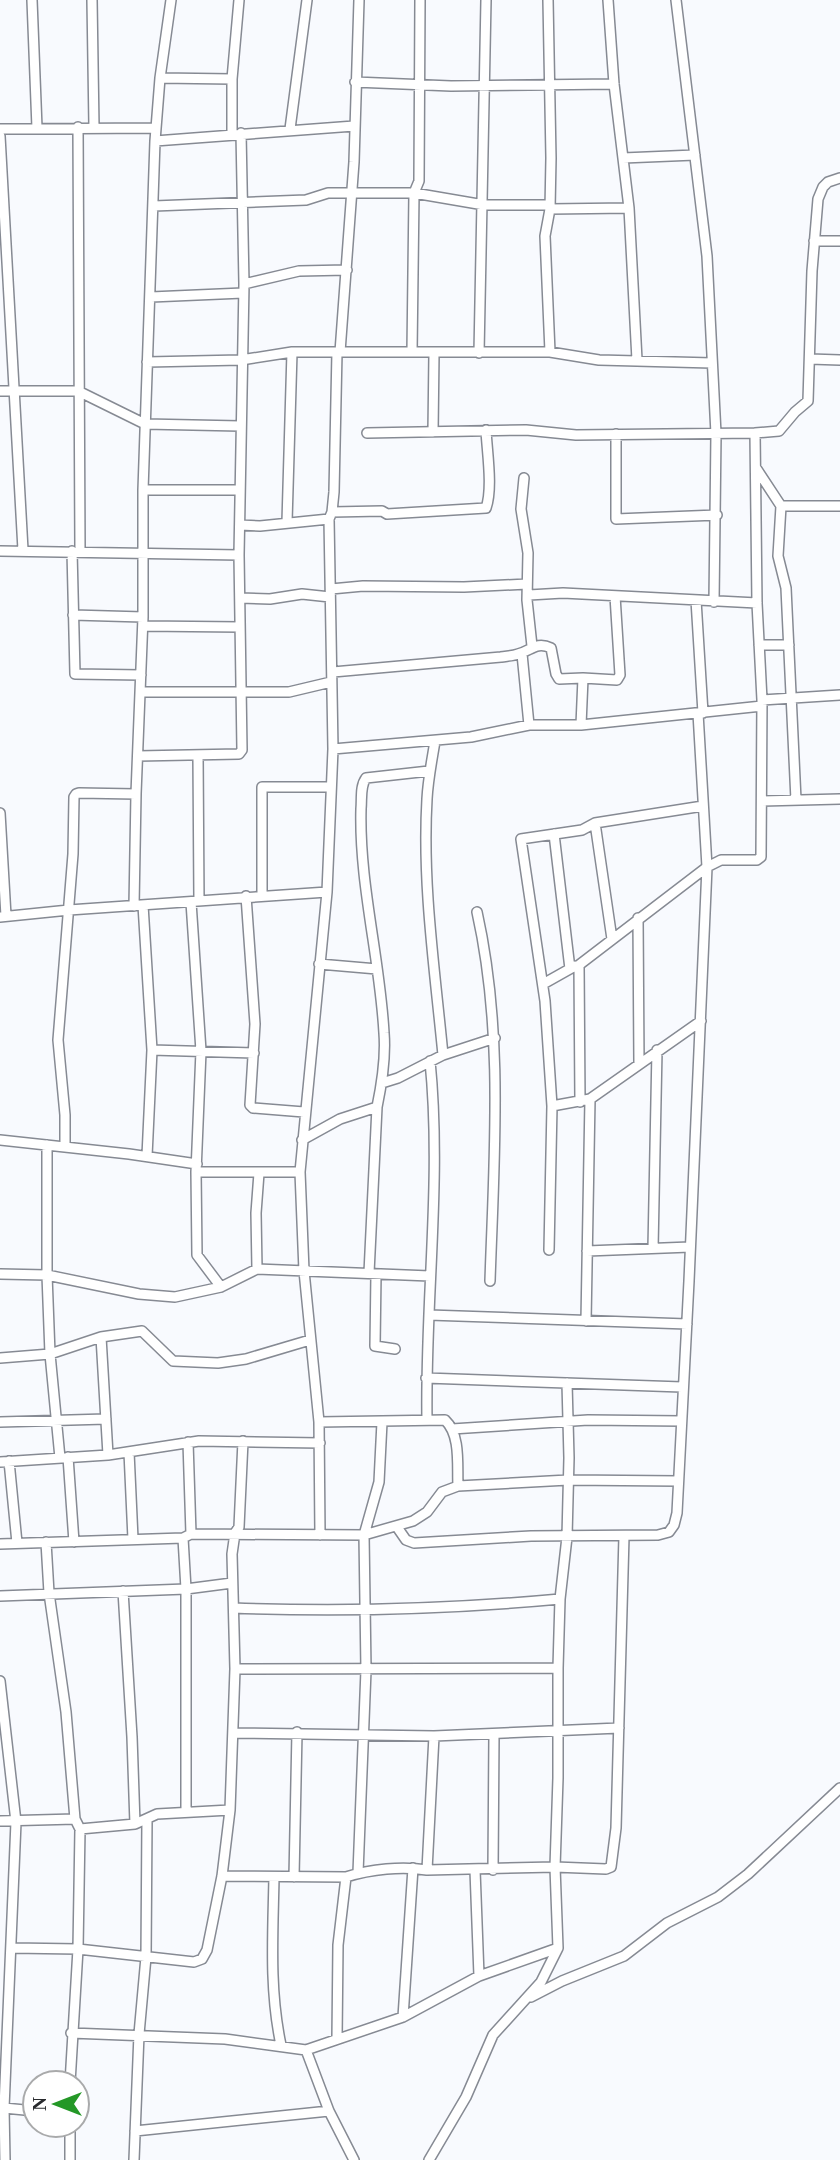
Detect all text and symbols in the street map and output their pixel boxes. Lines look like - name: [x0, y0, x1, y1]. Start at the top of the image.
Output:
- north arrow: [21, 2069, 91, 2139]
- text: N: [29, 2097, 50, 2111]

